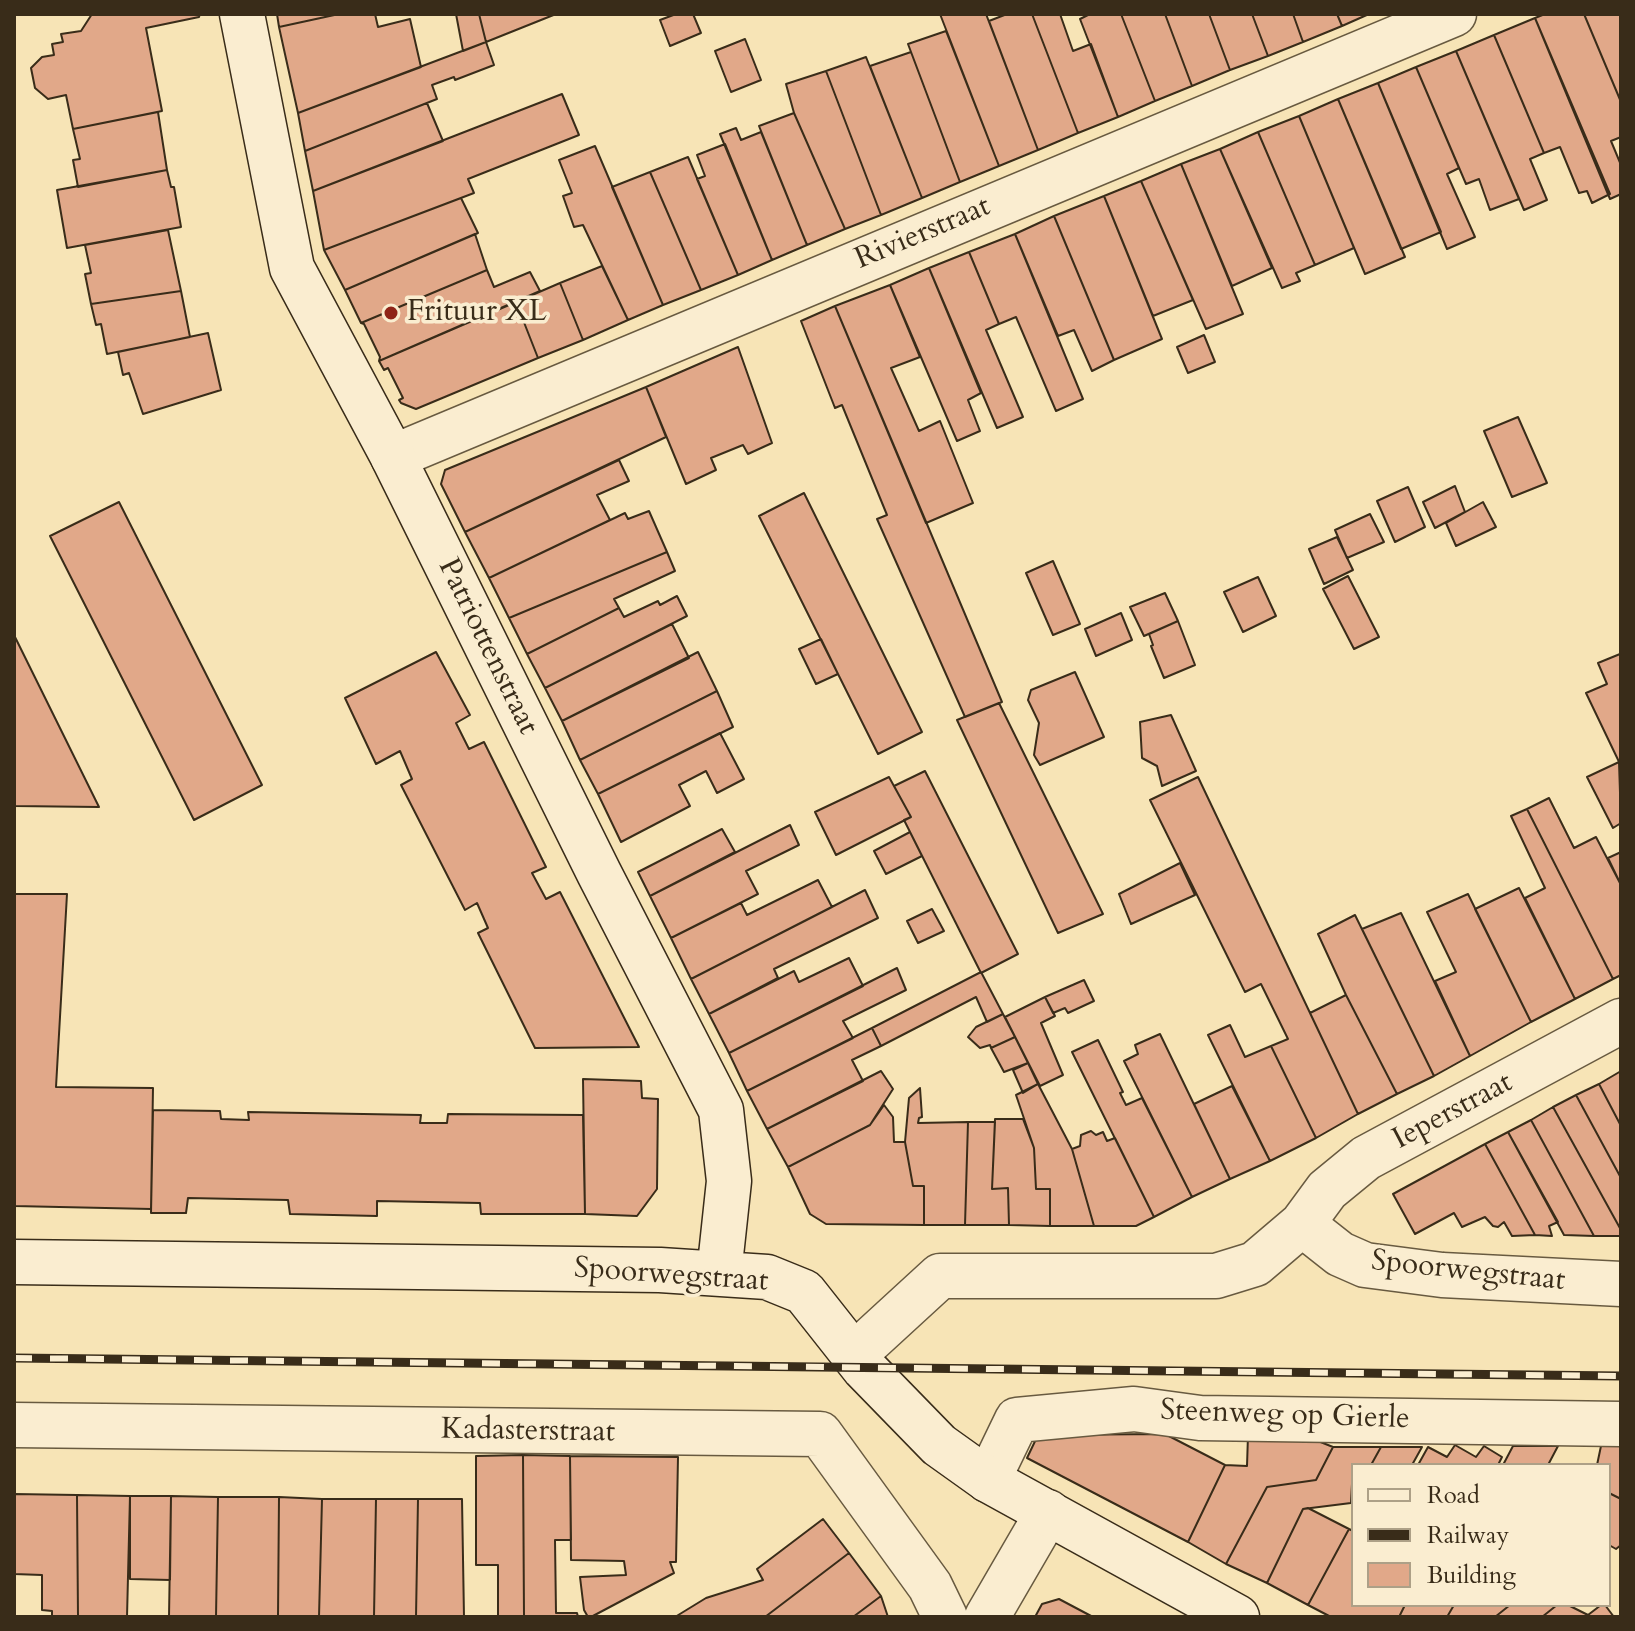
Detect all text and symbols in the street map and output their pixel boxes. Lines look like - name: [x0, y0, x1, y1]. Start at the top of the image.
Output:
- street label: Rivierstraat: [850, 189, 996, 279]
- place label: Frituur XL: [407, 295, 547, 331]
- marker: Frituur XL: [382, 304, 400, 322]
- street label: Patriottenstraat: [429, 553, 545, 741]
- street label: Ieperstraat: [1387, 1066, 1519, 1158]
- street label: Spoorwegstraat: [1369, 1244, 1567, 1300]
- street label: Spoorwegstraat: [573, 1251, 769, 1301]
- street label: Steenweg op Gierle: [1160, 1394, 1410, 1438]
- street label: Kadasterstraat: [441, 1412, 615, 1452]
- legend: [1351, 1463, 1611, 1607]
- text: Road: [1427, 1479, 1480, 1512]
- text: Railway: [1427, 1519, 1509, 1552]
- text: Building: [1427, 1559, 1516, 1592]

